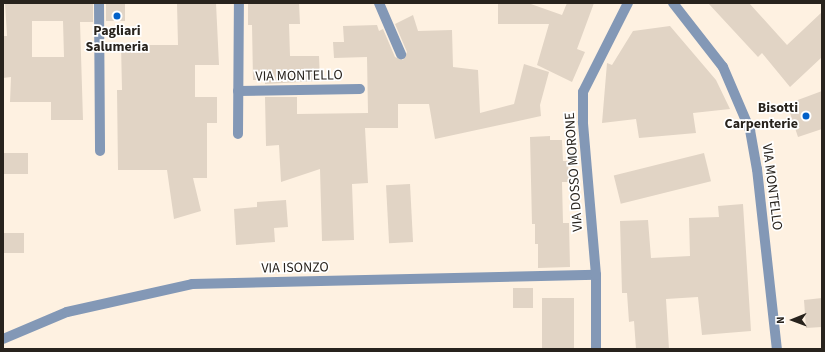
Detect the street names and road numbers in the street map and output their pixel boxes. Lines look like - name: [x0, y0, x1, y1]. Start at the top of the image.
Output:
- street label: VIA MONTELLO: [255, 67, 343, 85]
- street label: VIA DOSSO MORONE: [561, 112, 587, 232]
- street label: VIA MONTELLO: [758, 143, 786, 231]
- street label: VIA ISONZO: [261, 259, 329, 277]

